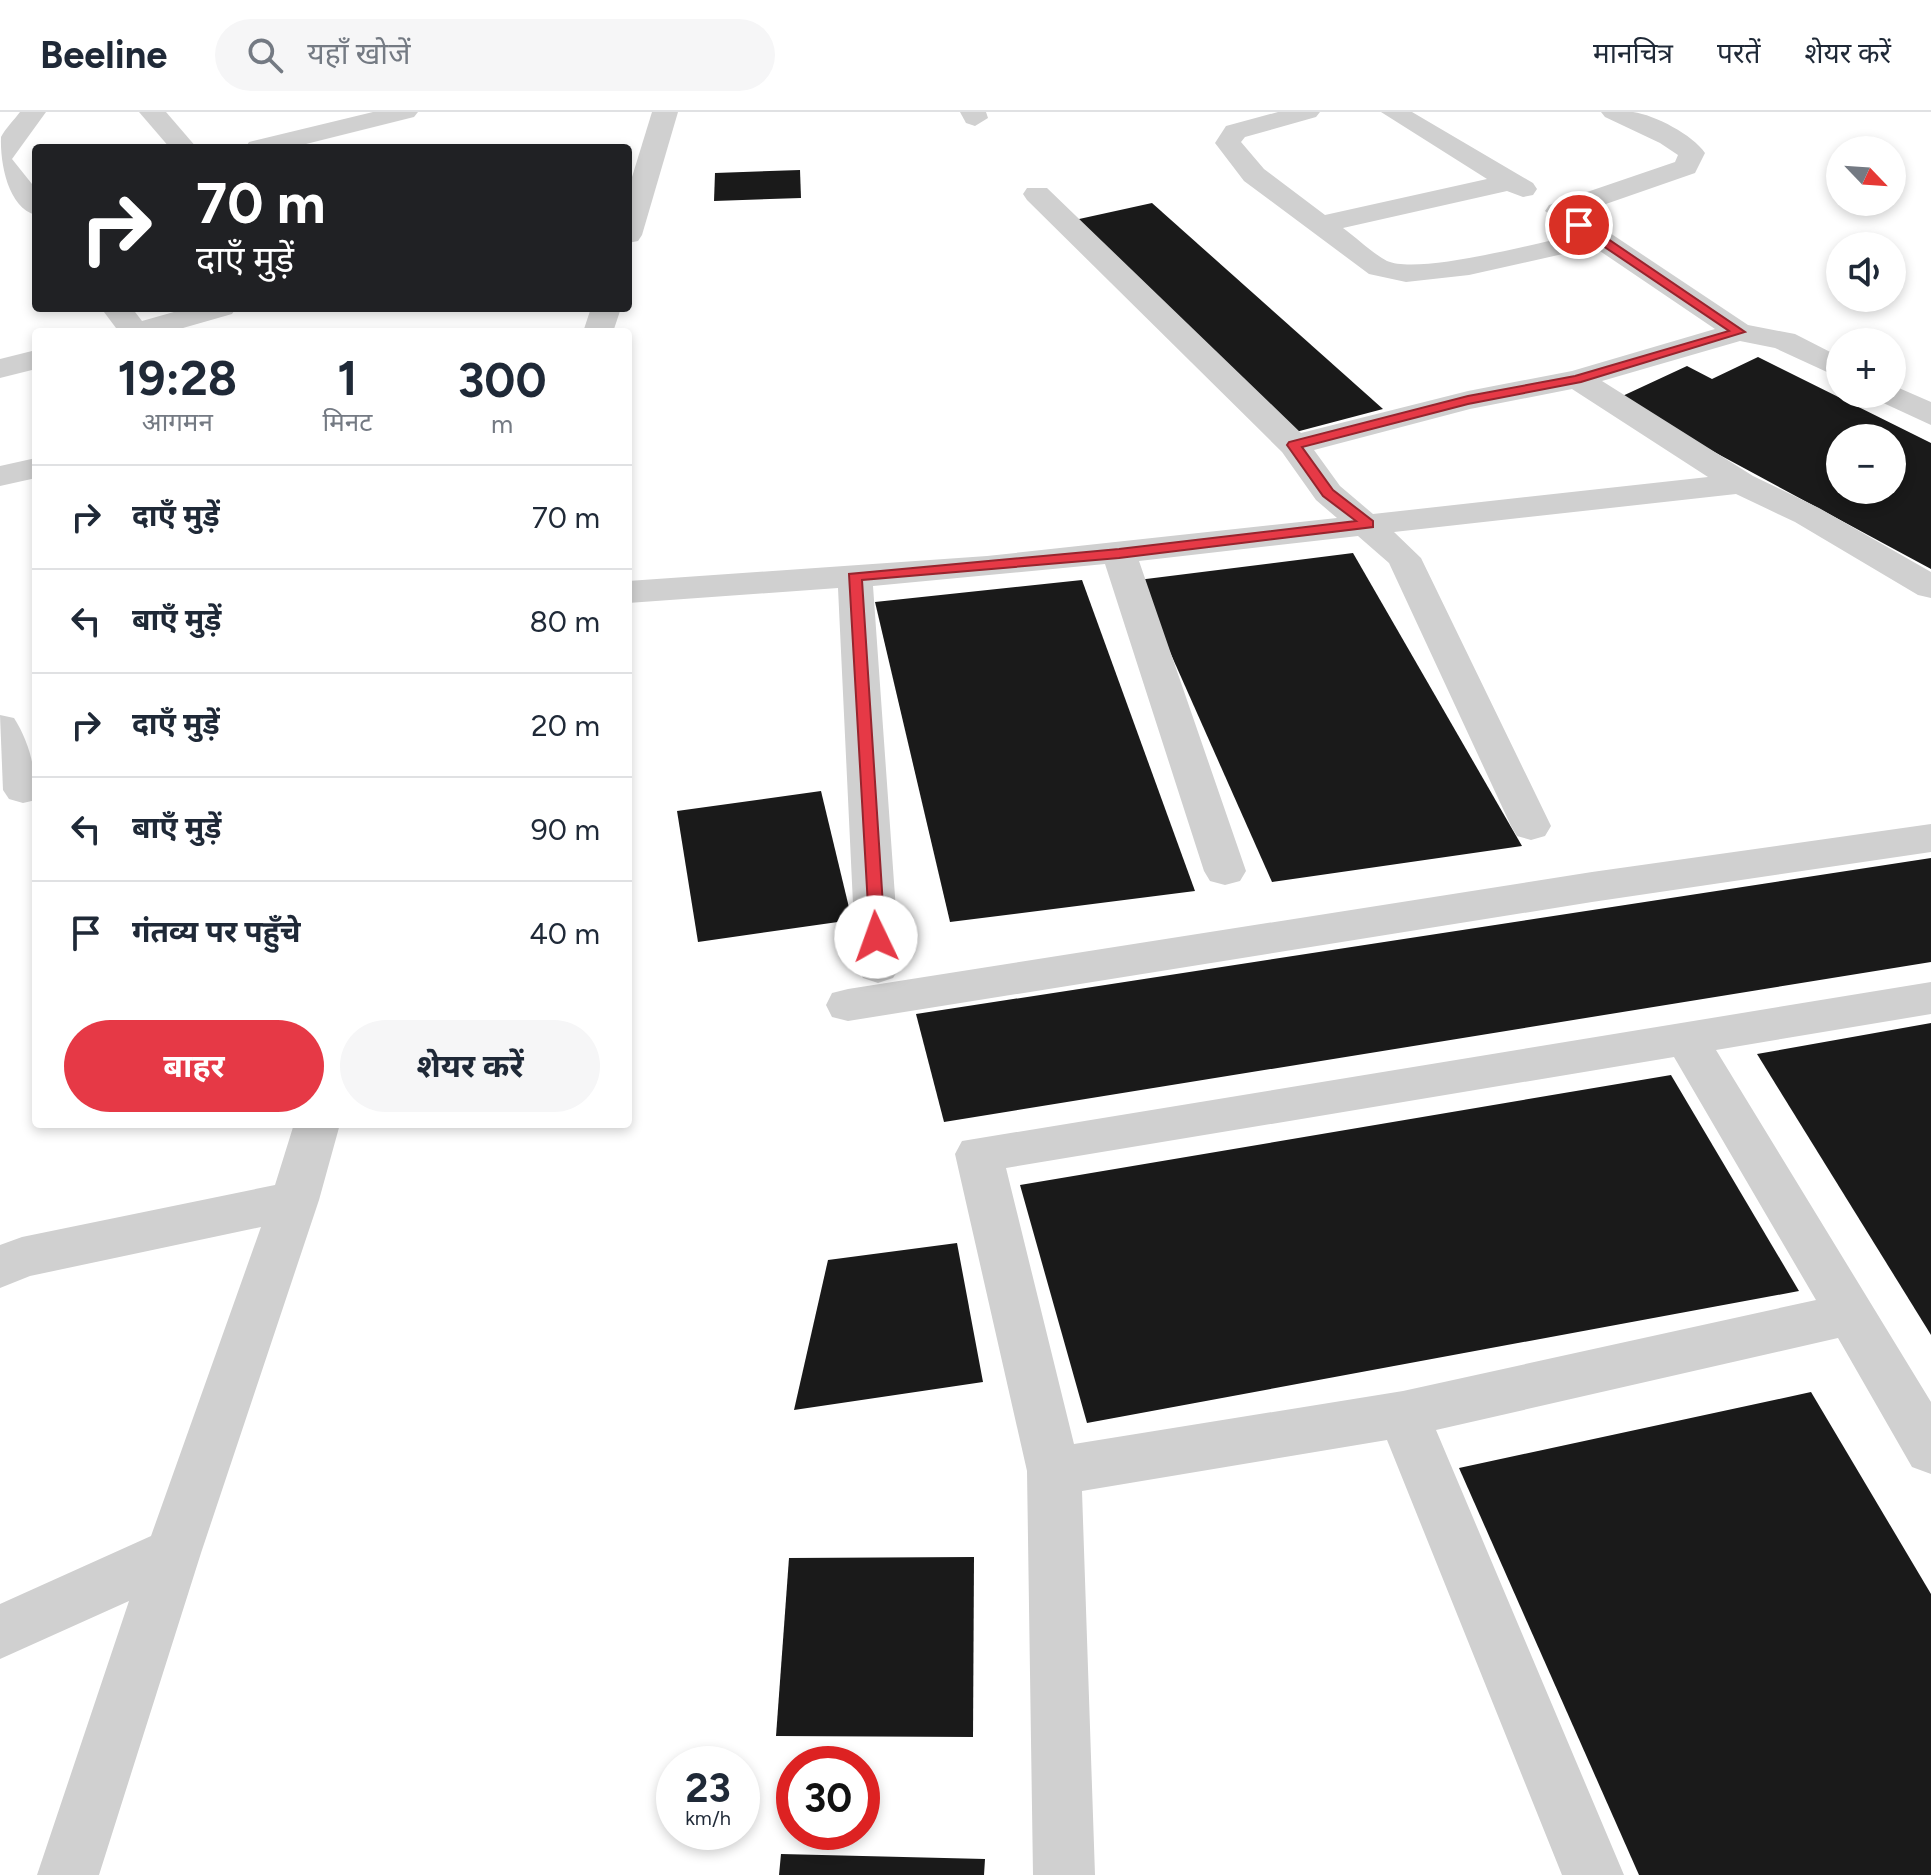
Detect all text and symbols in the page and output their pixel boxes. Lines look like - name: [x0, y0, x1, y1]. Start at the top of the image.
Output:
- search box: [215, 19, 775, 91]
- text: Beeline: [40, 32, 167, 78]
- icon: search: [243, 33, 287, 77]
- text: यहाँ खोजें: [307, 35, 410, 72]
- text: मानचित्र: [1593, 36, 1673, 70]
- text: परतें: [1717, 36, 1760, 70]
- text: शेयर करें: [1804, 36, 1891, 70]
- north arrow: [1826, 136, 1906, 216]
- map controls: [1826, 136, 1906, 504]
- text: 70 m: [196, 170, 326, 237]
- icon: right: [64, 176, 168, 280]
- pin: [1545, 191, 1613, 259]
- icon: arrive: [1557, 203, 1601, 247]
- button: sound: [1826, 232, 1906, 312]
- text: दाएँ मुड़ें: [196, 238, 294, 281]
- button: +: [1826, 328, 1906, 408]
- text: 19:28: [117, 349, 237, 407]
- text: 1: [337, 349, 358, 407]
- text: 300: [458, 351, 547, 409]
- text: आगमन: [142, 406, 213, 438]
- text: मिनट: [322, 406, 372, 438]
- text: m: [491, 408, 513, 440]
- button: −: [1826, 424, 1906, 504]
- icon: right: [64, 495, 108, 539]
- text: दाएँ मुड़ें: [132, 497, 220, 534]
- text: 70 m: [532, 499, 600, 536]
- icon: left: [64, 599, 108, 643]
- text: बाएँ मुड़ें: [132, 601, 221, 638]
- text: 80 m: [529, 603, 600, 640]
- icon: right: [64, 703, 108, 747]
- text: दाएँ मुड़ें: [132, 705, 220, 742]
- text: 20 m: [531, 707, 600, 744]
- icon: left: [64, 807, 108, 851]
- text: बाएँ मुड़ें: [132, 809, 221, 846]
- text: 90 m: [531, 811, 600, 848]
- position arrow: [834, 895, 918, 979]
- icon: arrive: [64, 911, 108, 955]
- text: गंतव्य पर पहुँचे: [132, 913, 301, 950]
- text: 40 m: [529, 915, 600, 952]
- button: बाहर: [64, 1020, 324, 1112]
- button: शेयर करें: [340, 1020, 600, 1112]
- speed limit sign: 30: [776, 1746, 880, 1850]
- text: 23: [685, 1764, 731, 1812]
- text: km/h: [685, 1806, 731, 1830]

